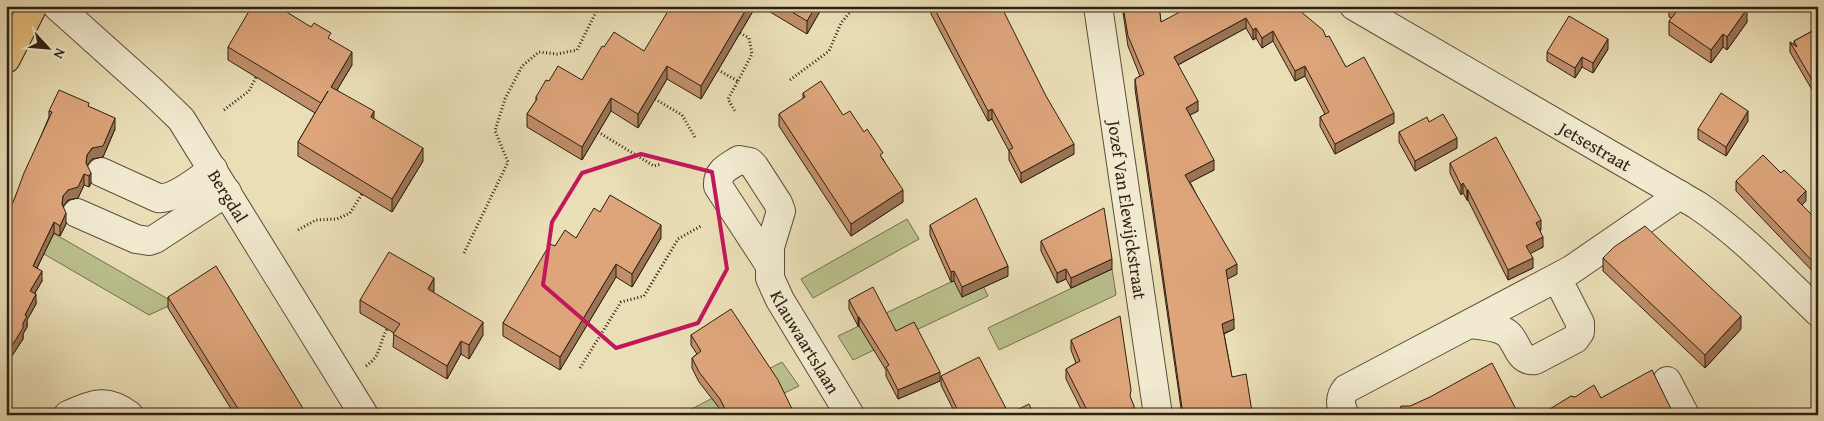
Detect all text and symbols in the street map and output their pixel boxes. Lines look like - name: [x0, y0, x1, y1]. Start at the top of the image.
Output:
- north arrow: [22, 22, 72, 72]
- text: N: [48, 45, 71, 63]
- street label: Jetsestraat: [1552, 113, 1637, 178]
- street label: Jozef Van Elewijckstraat: [1101, 117, 1154, 302]
- street label: Bergdal: [202, 164, 255, 228]
- street label: Klauwaartslaan: [764, 286, 847, 399]

